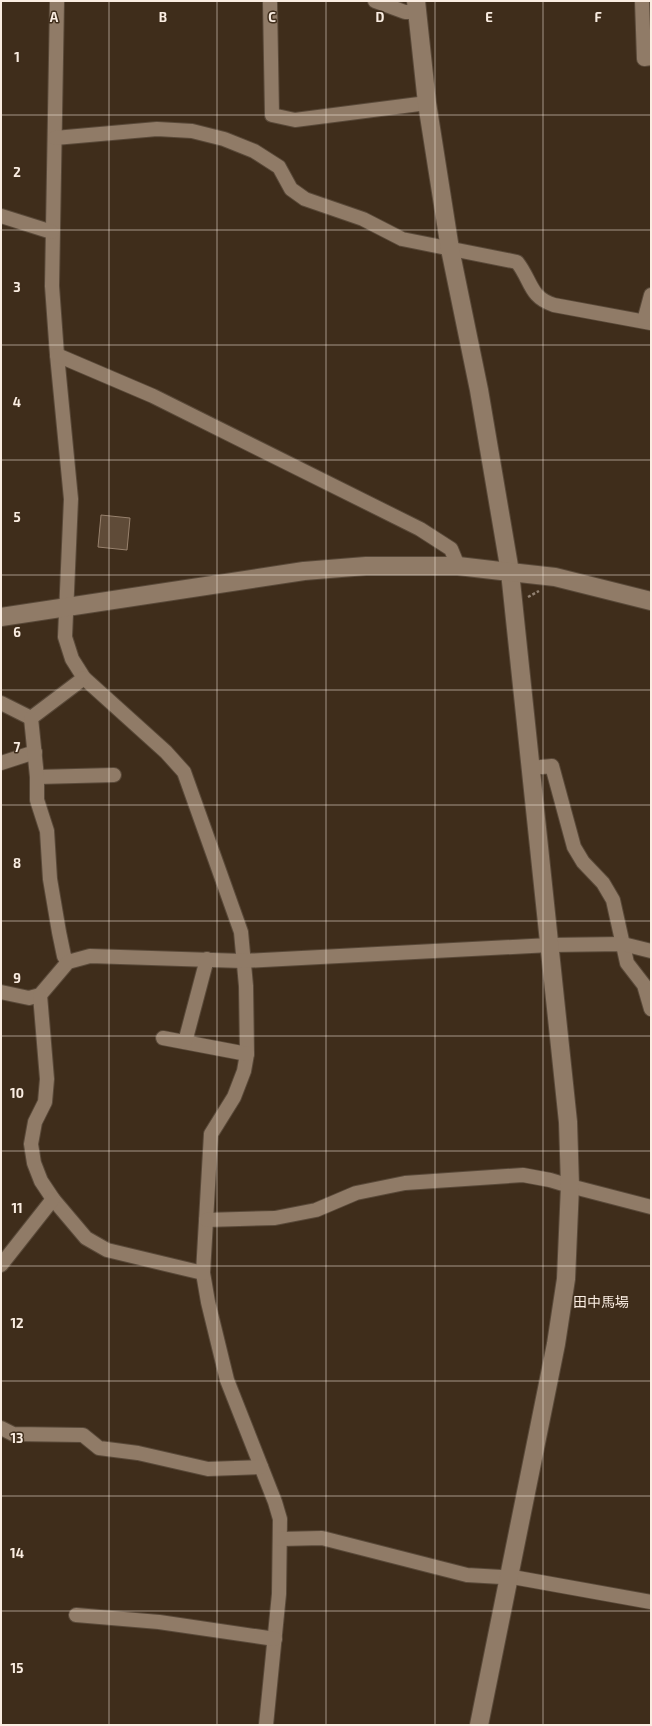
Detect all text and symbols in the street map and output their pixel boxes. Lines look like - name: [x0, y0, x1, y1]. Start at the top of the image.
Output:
- text: A: [50, 9, 59, 25]
- text: B: [159, 9, 167, 25]
- text: C: [268, 9, 276, 25]
- text: D: [376, 9, 385, 25]
- text: E: [485, 9, 493, 25]
- text: F: [594, 9, 602, 25]
- text: 1: [14, 49, 20, 65]
- text: 2: [13, 164, 21, 180]
- text: 3: [13, 279, 21, 295]
- text: 4: [13, 394, 21, 410]
- text: 5: [13, 509, 21, 525]
- text: 6: [13, 624, 21, 640]
- text: 7: [14, 739, 21, 755]
- text: 8: [13, 855, 21, 871]
- text: 9: [13, 970, 21, 986]
- text: 10: [10, 1085, 24, 1101]
- text: 11: [11, 1200, 23, 1216]
- district label: 田中馬場: [573, 1293, 629, 1310]
- text: 12: [10, 1315, 24, 1331]
- text: 13: [11, 1430, 24, 1446]
- text: 14: [10, 1545, 24, 1561]
- text: 15: [11, 1660, 23, 1676]

